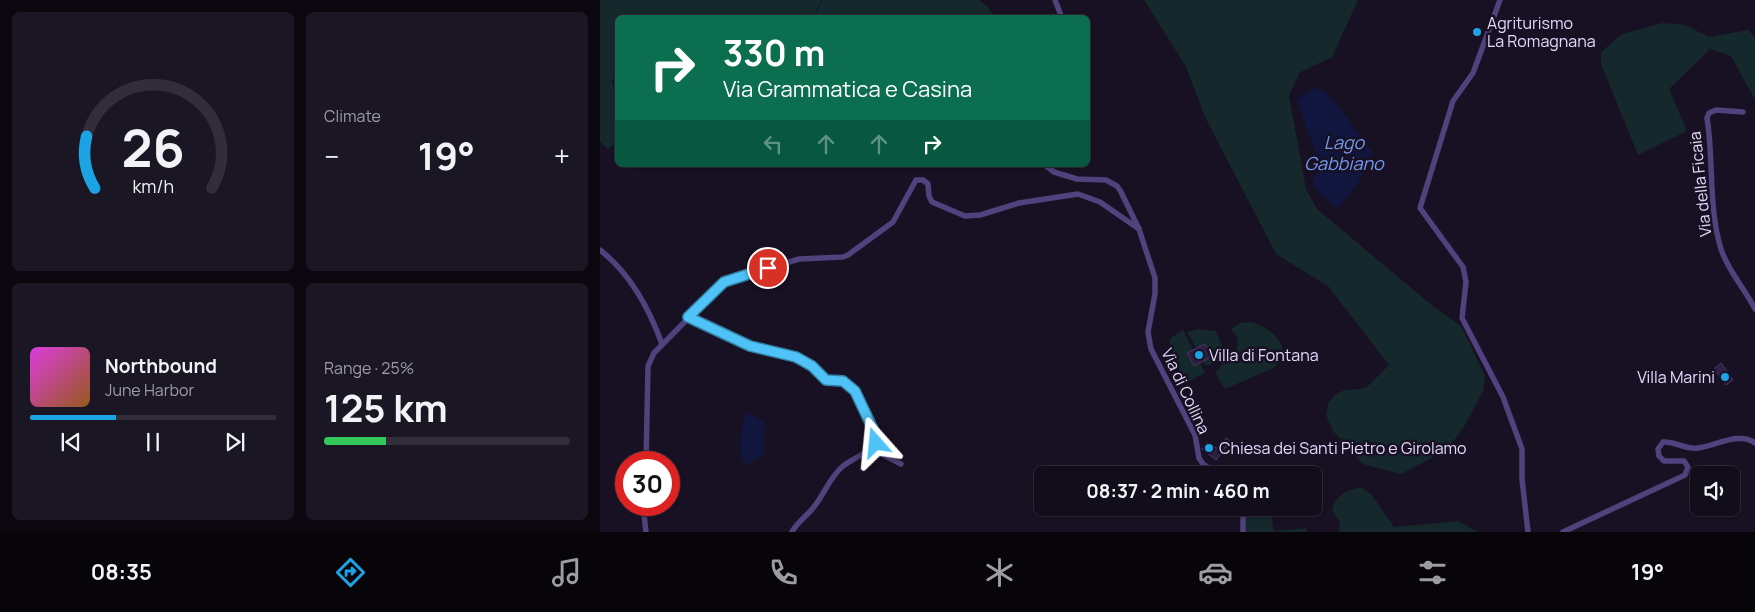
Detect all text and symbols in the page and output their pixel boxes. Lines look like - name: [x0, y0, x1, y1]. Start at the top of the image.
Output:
- place label: Agriturismo La Romagnana: [1487, 12, 1596, 52]
- marker: Agriturismo La Romagnana: [1471, 26, 1483, 38]
- text: 330 m: [723, 29, 825, 77]
- icon: right: [640, 35, 705, 100]
- text: Via Grammatica e Casina: [723, 74, 972, 104]
- text: Climate: [324, 105, 381, 127]
- text: 26: [121, 112, 185, 183]
- text: 19°: [418, 129, 475, 181]
- icon: left: [759, 130, 787, 158]
- icon: ahead: [812, 130, 840, 158]
- icon: ahead: [865, 130, 893, 158]
- icon: right: [918, 130, 946, 158]
- water label: Lago Gabbiano: [1304, 130, 1385, 175]
- street label: Via della Ficaia: [1684, 130, 1716, 238]
- text: −: [324, 137, 339, 175]
- text: +: [554, 137, 570, 175]
- text: km/h: [132, 174, 174, 198]
- pin: [747, 247, 789, 289]
- icon: arrive: [754, 254, 782, 282]
- place label: Villa di Fontana: [1209, 344, 1319, 366]
- street label: Via di Collina: [1157, 345, 1215, 437]
- marker: Villa di Fontana: [1193, 349, 1205, 361]
- text: Northbound: [105, 353, 217, 379]
- text: Range · 25%: [324, 357, 414, 379]
- place label: Villa Marini: [1637, 366, 1715, 388]
- marker: Villa Marini: [1719, 371, 1731, 383]
- text: June Harbor: [105, 379, 194, 401]
- text: 125 km: [324, 381, 448, 433]
- position arrow: [849, 416, 901, 468]
- icon: previous: [57, 428, 85, 456]
- icon: pause: [139, 428, 167, 456]
- icon: next: [221, 428, 249, 456]
- place label: Chiesa dei Santi Pietro e Girolamo: [1219, 437, 1467, 459]
- marker: Chiesa dei Santi Pietro e Girolamo: [1203, 442, 1215, 454]
- speed limit sign: 30: [615, 451, 680, 516]
- map controls: [1690, 466, 1740, 516]
- button: sound: [1690, 466, 1740, 516]
- text: 08:37 · 2 min · 460 m: [1086, 478, 1270, 504]
- icon: directions: [333, 555, 368, 590]
- icon: music: [549, 555, 584, 590]
- icon: phone: [766, 555, 801, 590]
- icon: climate: [982, 555, 1017, 590]
- icon: car: [1198, 555, 1233, 590]
- icon: filters: [1415, 555, 1450, 590]
- text: 08:35: [91, 557, 152, 587]
- text: 19°: [1631, 557, 1664, 587]

